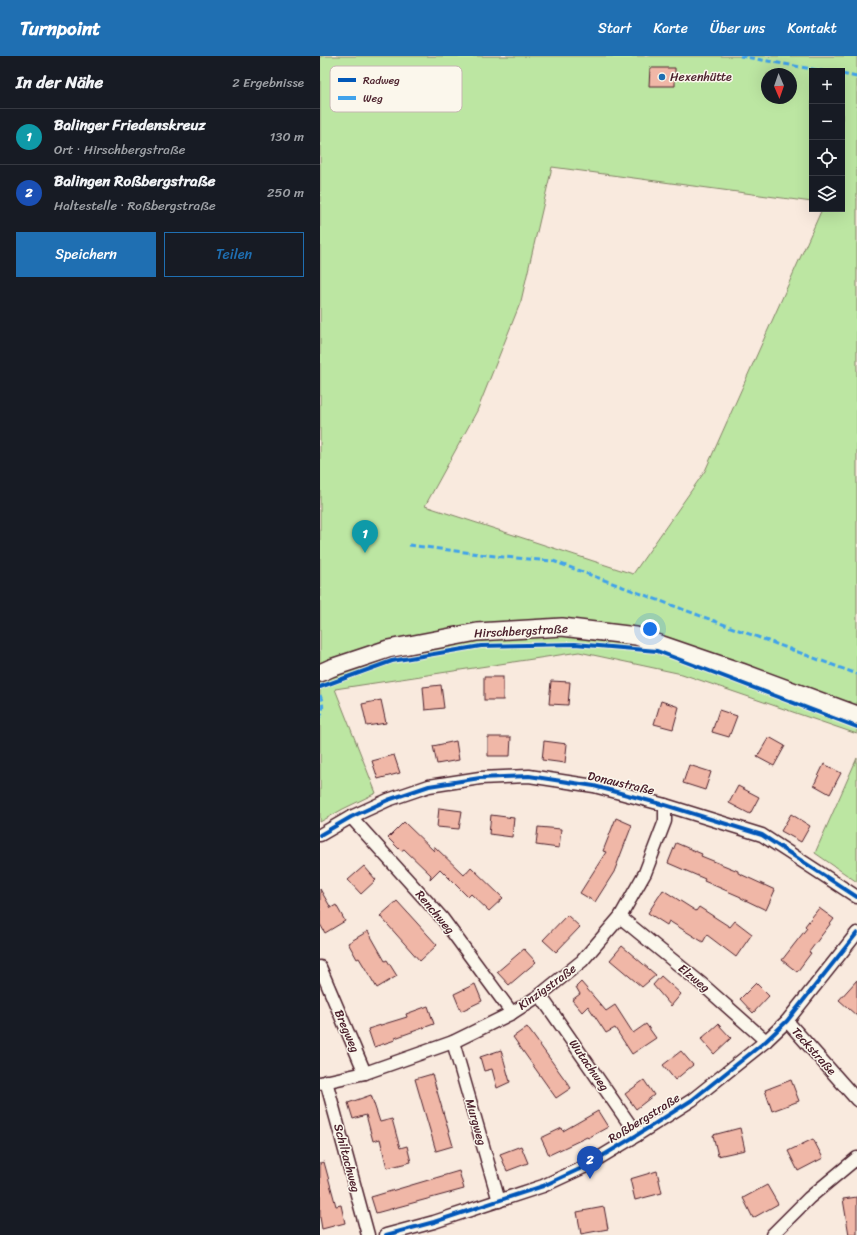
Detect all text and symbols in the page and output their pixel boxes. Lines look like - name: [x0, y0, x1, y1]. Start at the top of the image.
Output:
- text: Turnpoint: [20, 12, 101, 45]
- text: Start: [598, 16, 631, 41]
- text: Karte: [653, 16, 688, 41]
- text: Über uns: [710, 16, 765, 41]
- text: Kontakt: [787, 16, 837, 41]
- legend: [330, 66, 462, 112]
- place label: Hexenhütte: [670, 66, 732, 88]
- text: In der Nähe: [16, 67, 103, 97]
- north arrow: [761, 68, 797, 104]
- map controls: [809, 68, 845, 212]
- button: +: [809, 68, 845, 104]
- text: 2 Ergebnisse: [232, 71, 304, 94]
- text: Radweg: [363, 71, 400, 90]
- marker: Hexenhütte: [657, 72, 667, 82]
- text: Weg: [363, 89, 383, 108]
- button: −: [809, 104, 845, 140]
- text: Balinger Friedenskreuz: [54, 112, 206, 138]
- text: 1: [26, 125, 32, 148]
- text: 130 m: [270, 125, 304, 148]
- text: Ort · Hirschbergstraße: [54, 138, 185, 161]
- button: locate: [809, 140, 845, 176]
- text: Balingen Roßbergstraße: [54, 168, 216, 194]
- button: layers: [809, 176, 845, 212]
- text: 2: [25, 181, 33, 204]
- text: 250 m: [267, 181, 304, 204]
- text: Haltestelle · Roßbergstraße: [54, 194, 216, 217]
- button: Speichern: [16, 232, 156, 277]
- button: Teilen: [164, 232, 304, 277]
- pin: 1: [352, 520, 378, 553]
- street label: Hirschbergstraße: [474, 618, 568, 644]
- your location: [640, 619, 660, 639]
- street label: Donaustraße: [585, 765, 657, 801]
- street label: Renchweg: [410, 885, 460, 939]
- street label: Kinzigstraße: [513, 958, 581, 1016]
- street label: Elzweg: [673, 958, 715, 998]
- street label: Bregweg: [328, 1006, 366, 1056]
- street label: Teckstraße: [786, 1022, 842, 1081]
- street label: Wutachweg: [563, 1034, 615, 1096]
- street label: Roßbergstraße: [604, 1087, 684, 1149]
- street label: Murgweg: [459, 1096, 493, 1148]
- street label: Schiltachweg: [327, 1121, 367, 1195]
- pin: 2: [577, 1146, 603, 1179]

